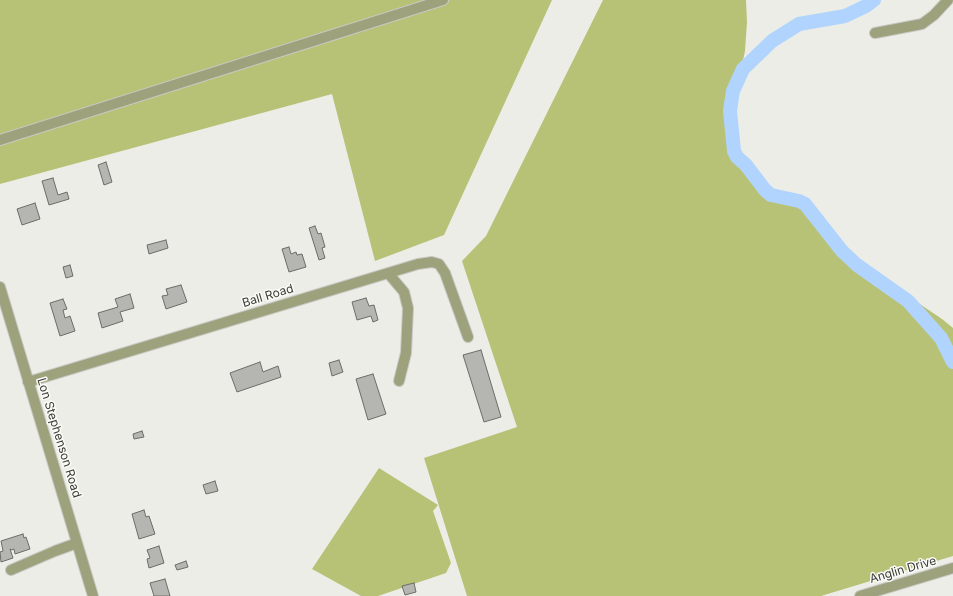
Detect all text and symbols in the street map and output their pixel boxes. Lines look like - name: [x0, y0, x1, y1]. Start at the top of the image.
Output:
- street label: Ball Road: [241, 281, 295, 311]
- street label: Lon Stephenson Road: [34, 376, 84, 500]
- street label: Anglin Drive: [868, 554, 938, 586]

